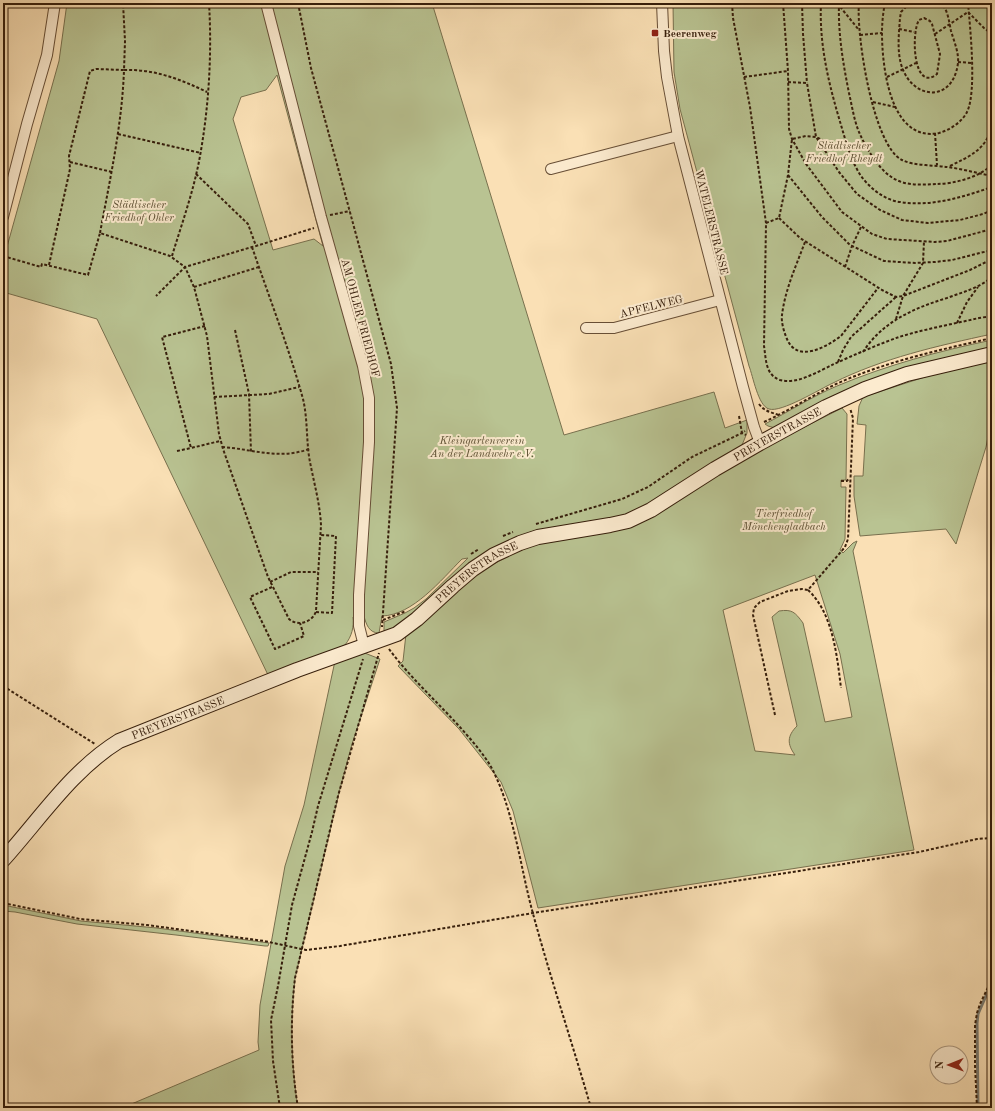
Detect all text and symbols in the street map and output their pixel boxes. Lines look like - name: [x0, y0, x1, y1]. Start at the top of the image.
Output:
- marker: Beerenweg: [650, 28, 660, 38]
- place label: Beerenweg: [663, 29, 716, 40]
- park label: Städtischer Friedhof Rheydt: [805, 141, 883, 165]
- street label: WATELERSTRASSE: [692, 169, 729, 276]
- park label: Städtischer Friedhof Ohler: [103, 200, 174, 224]
- street label: AM OHLER FRIEDHOF: [338, 258, 381, 379]
- street label: APFELWEG: [619, 294, 684, 321]
- street label: PREYERSTRASSE: [732, 407, 824, 464]
- park label: Kleingartenverein An der Landwehr e.V.: [429, 436, 534, 460]
- park label: Tierfriedhof Mönchengladbach: [741, 509, 826, 533]
- street label: PREYERSTRASSE: [434, 541, 520, 606]
- street label: PREYERSTRASSE: [130, 696, 226, 742]
- north arrow: [929, 1045, 969, 1085]
- text: N: [935, 1060, 946, 1069]

